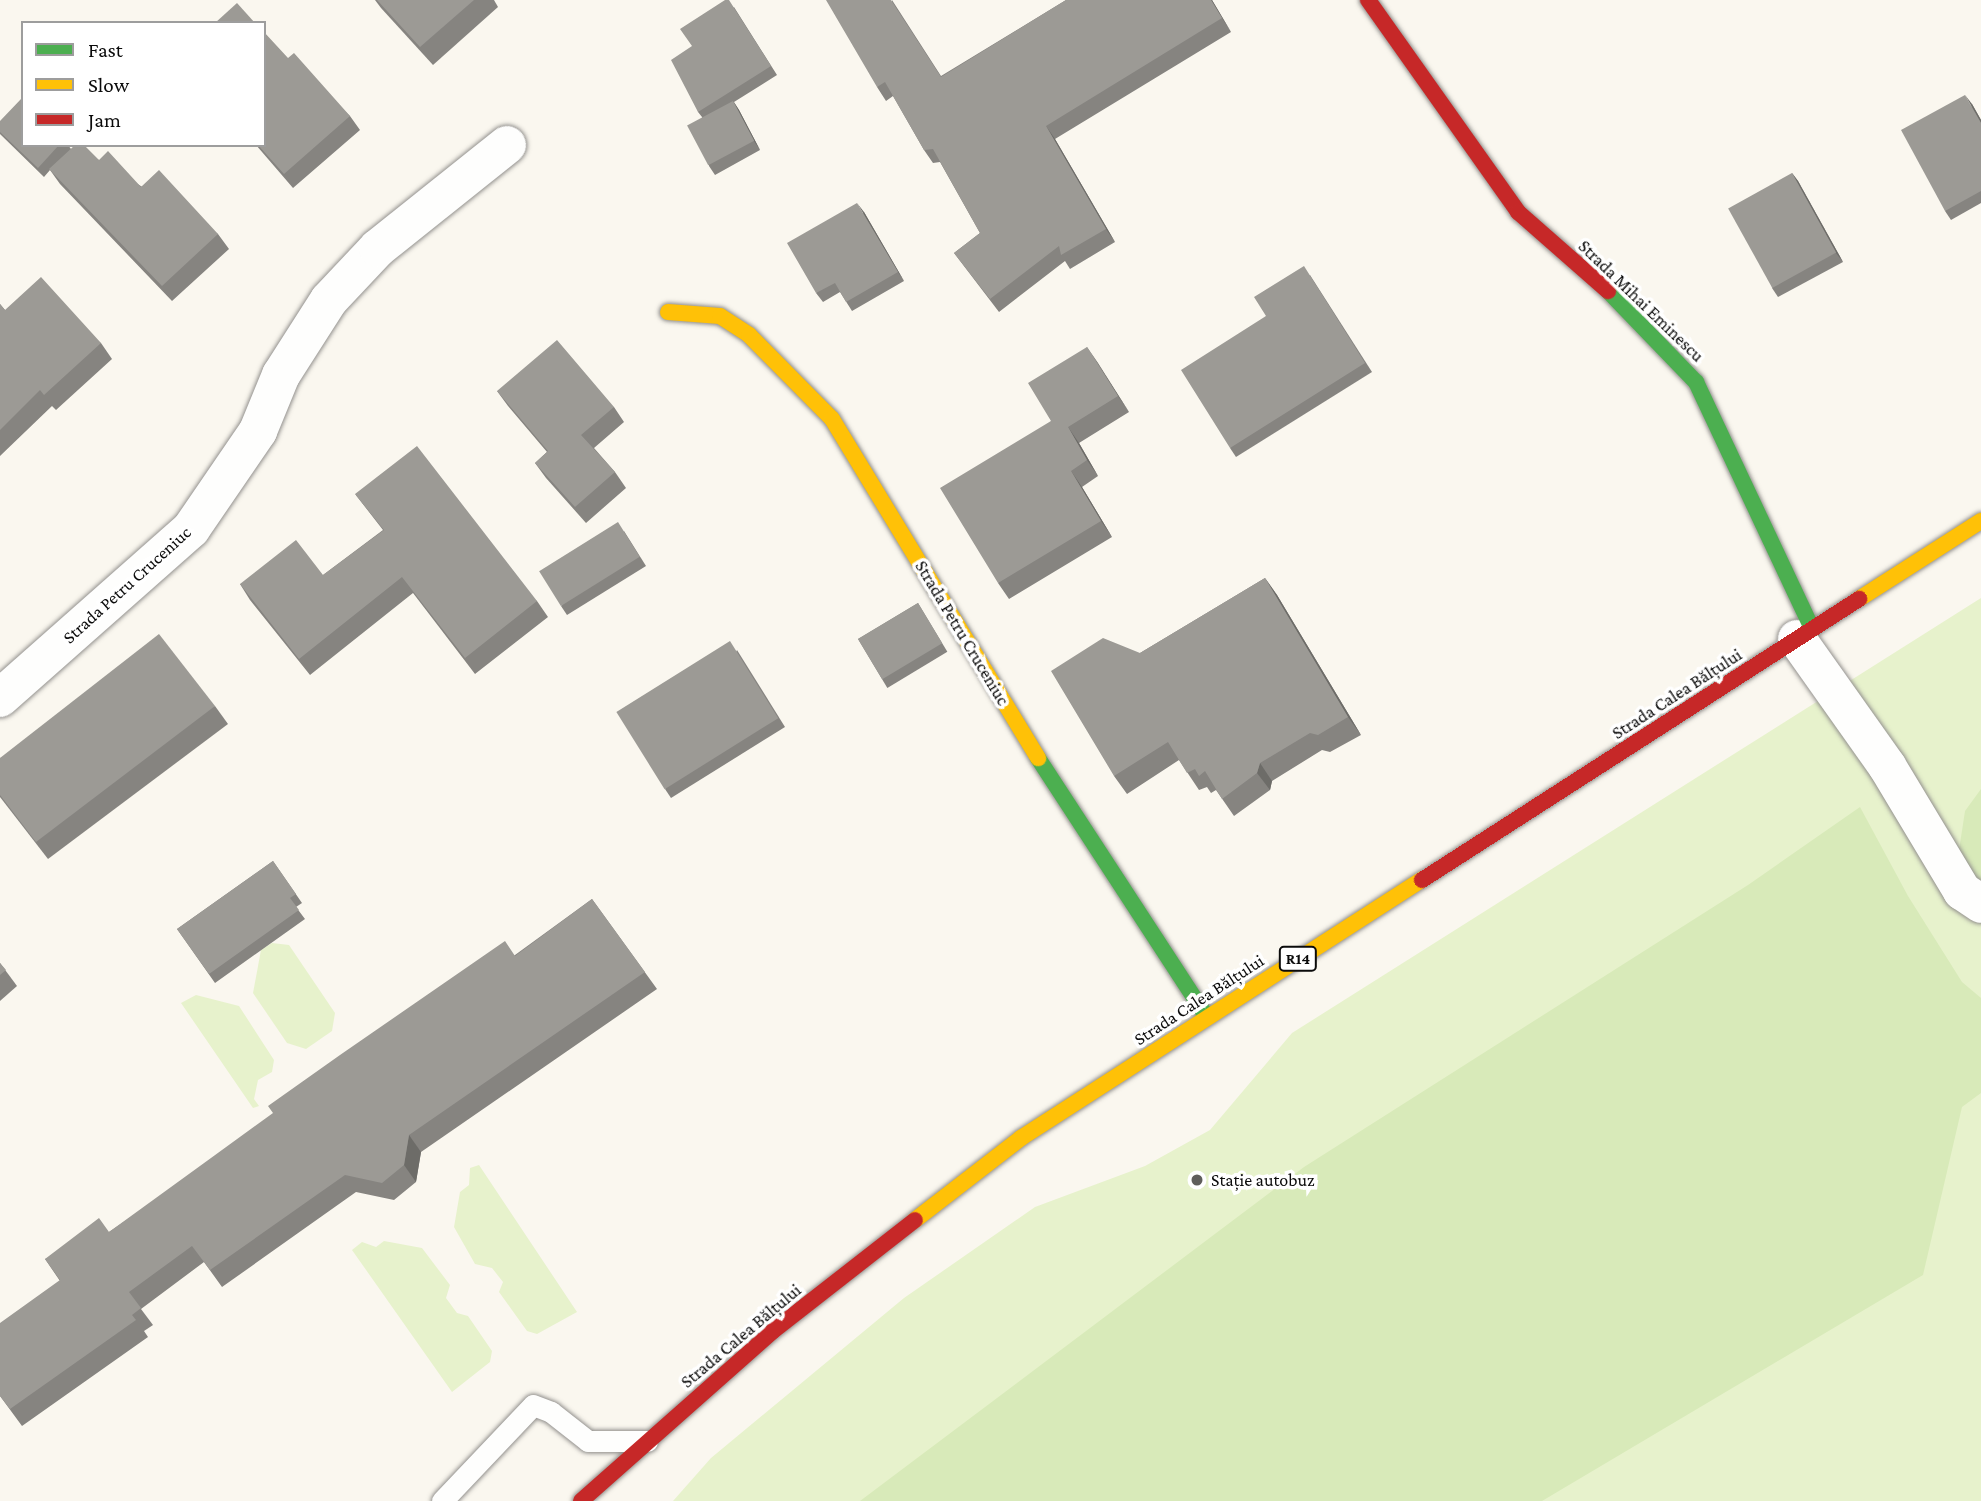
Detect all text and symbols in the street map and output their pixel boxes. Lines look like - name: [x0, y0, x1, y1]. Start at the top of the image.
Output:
- legend: [21, 21, 266, 147]
- text: Fast: [88, 38, 123, 62]
- text: Slow: [88, 73, 129, 97]
- text: Jam: [88, 108, 121, 132]
- street label: Strada Mihai Eminescu: [1574, 235, 1708, 367]
- street label: Strada Petru Cruceniuc: [58, 522, 196, 648]
- street label: Strada Petru Cruceniuc: [910, 557, 1014, 709]
- street label: Strada Calea Bălțului: [1608, 644, 1746, 744]
- road number: R14: [1279, 946, 1317, 972]
- street label: Strada Calea Bălțului: [1130, 950, 1268, 1050]
- place label: Stație autobuz: [1211, 1169, 1315, 1191]
- marker: Stație autobuz: [1189, 1172, 1205, 1188]
- street label: Strada Calea Bălțului: [676, 1279, 806, 1393]

